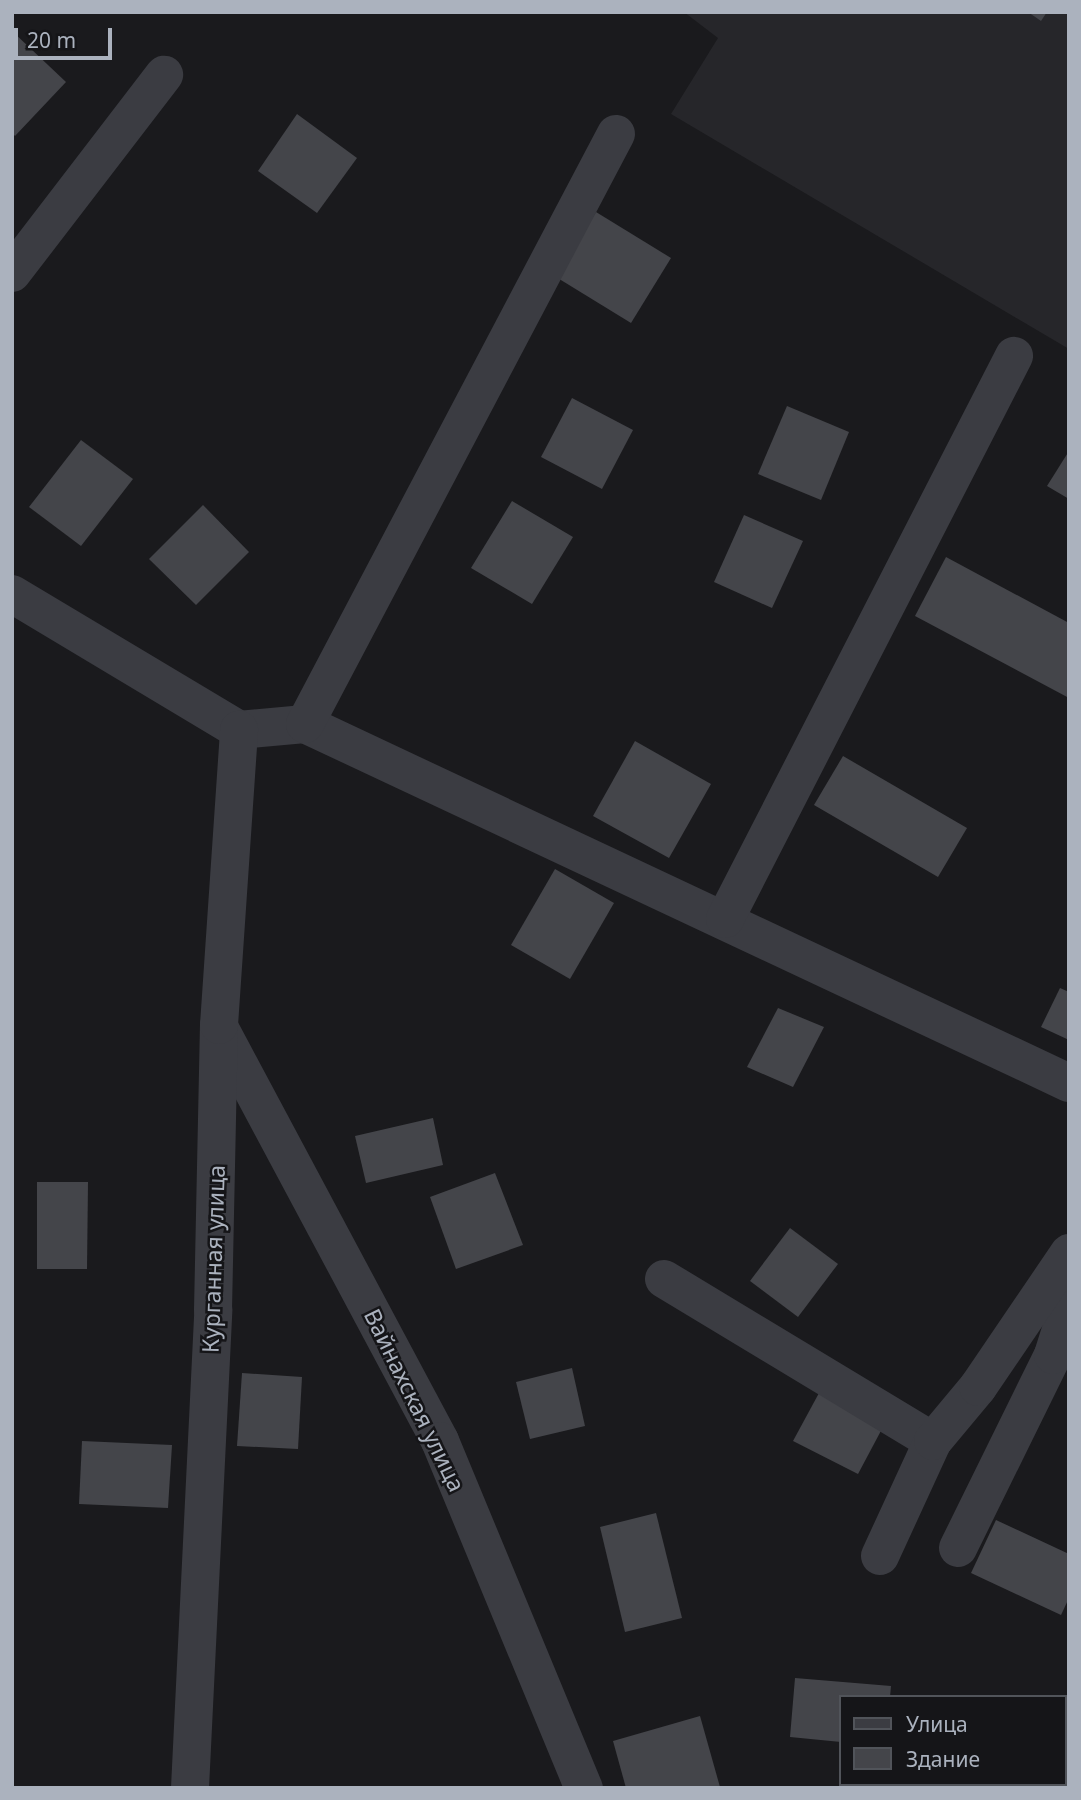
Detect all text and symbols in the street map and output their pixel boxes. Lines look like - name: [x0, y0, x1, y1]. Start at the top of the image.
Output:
- scale bar: [18, 14, 116, 58]
- text: 20 m: [27, 26, 76, 54]
- street label: Курганная улица: [196, 1164, 230, 1354]
- street label: Вайнахская улица: [359, 1304, 471, 1496]
- legend: [839, 1695, 1067, 1786]
- text: Улица: [906, 1710, 968, 1738]
- text: Здание: [906, 1745, 980, 1773]

